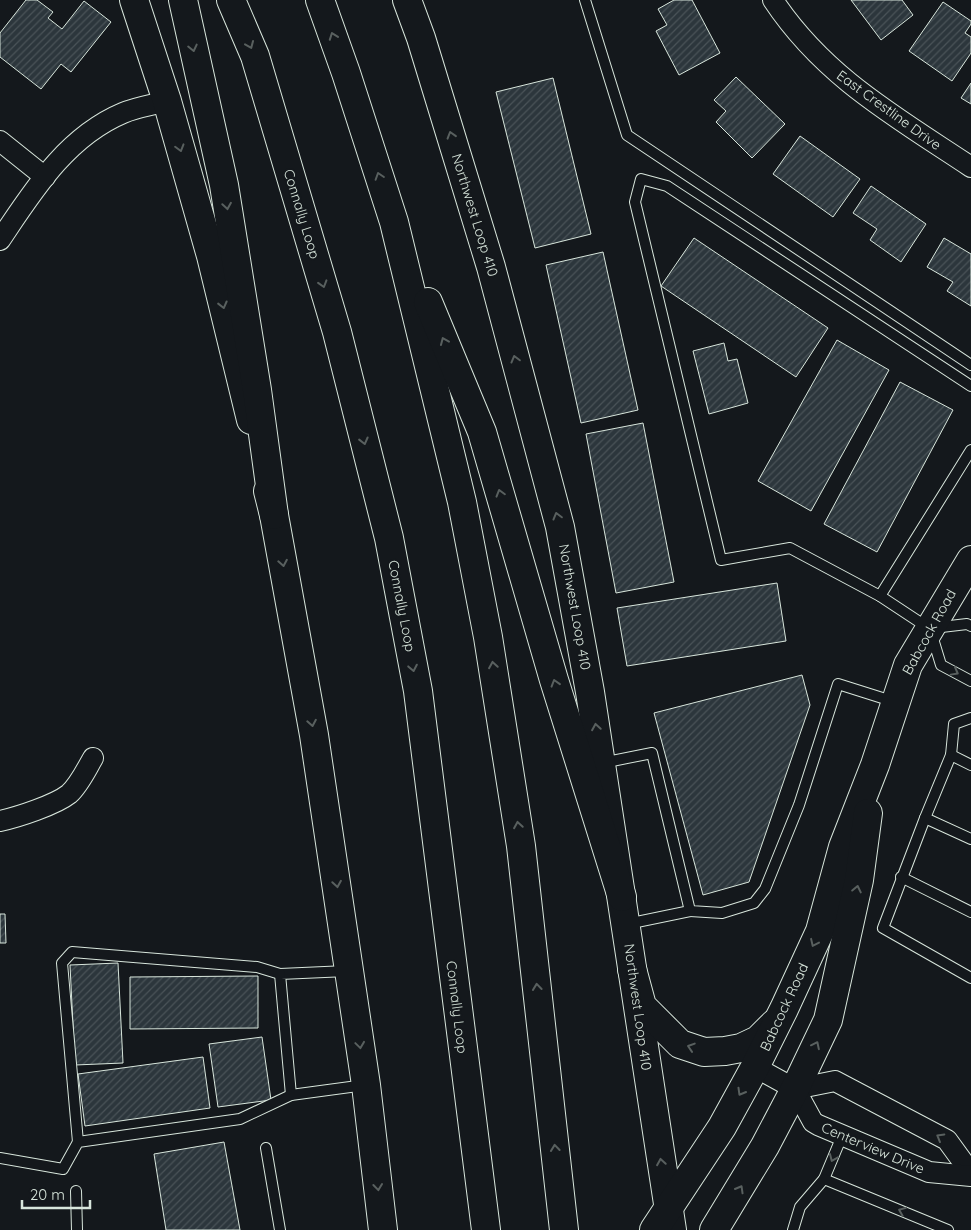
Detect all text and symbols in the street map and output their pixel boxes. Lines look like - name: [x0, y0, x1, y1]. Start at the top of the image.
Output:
- one-way arrow: [329, 33, 339, 41]
- one-way arrow: [244, 40, 255, 49]
- one-way arrow: [187, 43, 198, 52]
- street label: East Crestline Drive: [833, 66, 945, 154]
- one-way arrow: [447, 132, 457, 140]
- one-way arrow: [175, 144, 185, 152]
- street label: Northwest Loop 410: [448, 151, 502, 279]
- street label: Connally Loop: [280, 167, 324, 261]
- one-way arrow: [375, 172, 385, 181]
- one-way arrow: [222, 202, 232, 211]
- one-way arrow: [317, 280, 327, 288]
- one-way arrow: [217, 301, 228, 310]
- one-way arrow: [440, 337, 451, 346]
- one-way arrow: [511, 355, 521, 363]
- one-way arrow: [359, 437, 369, 445]
- one-way arrow: [496, 490, 506, 498]
- one-way arrow: [552, 511, 563, 520]
- street label: Northwest Loop 410: [555, 543, 595, 671]
- one-way arrow: [278, 559, 288, 568]
- street label: Connally Loop: [384, 559, 420, 653]
- street label: Babcock Road: [898, 586, 960, 678]
- one-way arrow: [488, 661, 499, 669]
- one-way arrow: [408, 664, 418, 673]
- one-way arrow: [949, 666, 958, 676]
- one-way arrow: [550, 680, 560, 688]
- one-way arrow: [307, 719, 317, 728]
- one-way arrow: [591, 723, 601, 732]
- one-way arrow: [513, 821, 524, 829]
- one-way arrow: [331, 880, 342, 888]
- one-way arrow: [851, 884, 862, 893]
- one-way arrow: [810, 938, 820, 947]
- street label: Northwest Loop 410: [620, 942, 656, 1072]
- street label: Connally Loop: [442, 960, 472, 1054]
- street label: Babcock Road: [756, 960, 812, 1054]
- one-way arrow: [532, 983, 543, 991]
- one-way arrow: [354, 1041, 365, 1049]
- one-way arrow: [810, 1041, 820, 1050]
- one-way arrow: [687, 1043, 695, 1053]
- one-way arrow: [738, 1086, 748, 1095]
- street label: Centerview Drive: [819, 1118, 927, 1178]
- one-way arrow: [937, 1133, 946, 1143]
- one-way arrow: [550, 1144, 561, 1152]
- one-way arrow: [829, 1153, 840, 1162]
- one-way arrow: [657, 1157, 667, 1166]
- scale bar: [22, 1178, 90, 1210]
- one-way arrow: [372, 1183, 383, 1191]
- text: 20 m: [30, 1185, 65, 1204]
- one-way arrow: [733, 1185, 743, 1194]
- one-way arrow: [899, 1207, 907, 1217]

